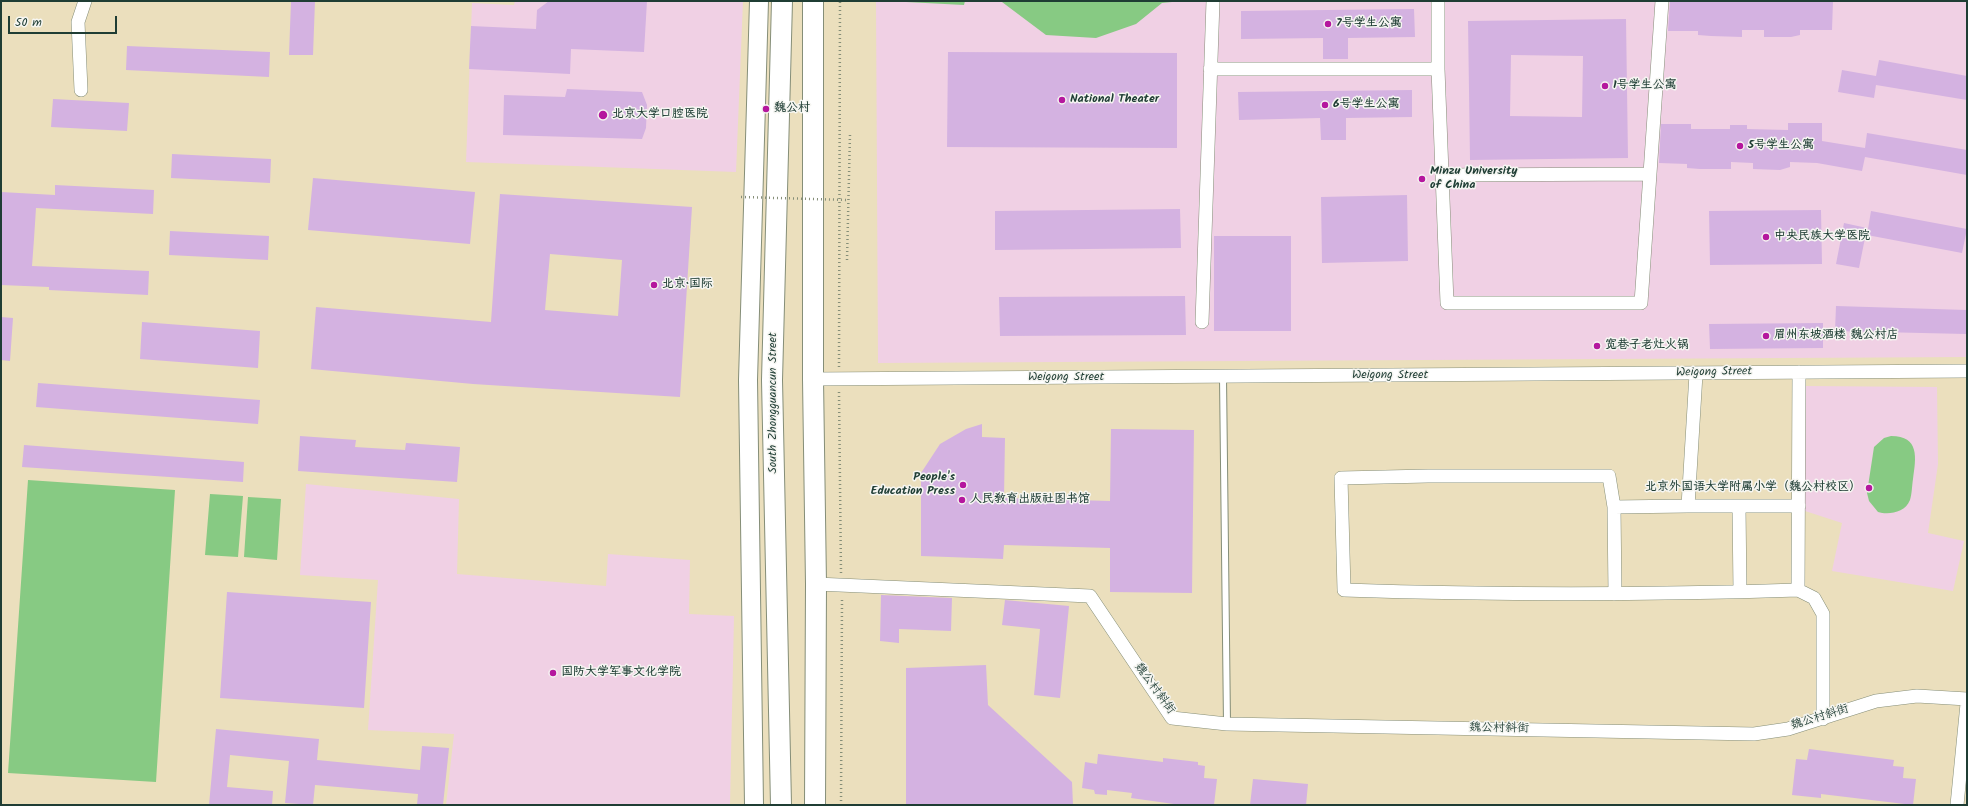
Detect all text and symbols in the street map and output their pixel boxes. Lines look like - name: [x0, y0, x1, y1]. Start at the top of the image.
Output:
- scale bar: [10, 8, 119, 34]
- text: 50 m: [15, 13, 42, 32]
- place label: 7号学生公寓: [1336, 17, 1402, 31]
- marker: 7号学生公寓: [1323, 19, 1333, 29]
- place label: 1号学生公寓: [1613, 79, 1677, 93]
- marker: 1号学生公寓: [1600, 81, 1610, 91]
- place label: National Theater: [1070, 93, 1159, 107]
- marker: National Theater: [1057, 95, 1067, 105]
- place label: 6号学生公寓: [1333, 98, 1400, 112]
- marker: 6号学生公寓: [1320, 100, 1330, 110]
- place label: 魏公村: [774, 102, 810, 116]
- marker: 魏公村: [761, 104, 771, 114]
- place label: 北京大学口腔医院: [612, 108, 708, 122]
- marker: 北京大学口腔医院: [597, 109, 609, 121]
- place label: 5号学生公寓: [1748, 139, 1814, 153]
- marker: 5号学生公寓: [1735, 141, 1745, 151]
- place label: Minzu University of China: [1430, 165, 1518, 193]
- marker: Minzu University of China: [1417, 174, 1427, 184]
- place label: 中央民族大学医院: [1774, 230, 1870, 244]
- marker: 中央民族大学医院: [1761, 232, 1771, 242]
- place label: 北京·国际: [662, 278, 713, 292]
- marker: 北京·国际: [649, 280, 659, 290]
- place label: 眉州东坡酒楼 魏公村店: [1774, 329, 1899, 343]
- marker: 眉州东坡酒楼 魏公村店: [1761, 331, 1771, 341]
- street label: South Zhongguancun Street: [767, 332, 781, 474]
- place label: 宽巷子老灶火锅: [1605, 339, 1689, 353]
- marker: 宽巷子老灶火锅: [1592, 341, 1602, 351]
- street label: Weigong Street: [1676, 365, 1752, 381]
- street label: Weigong Street: [1352, 369, 1428, 383]
- street label: Weigong Street: [1028, 371, 1104, 385]
- place label: People's Education Press: [871, 471, 955, 499]
- marker: People's Education Press: [958, 480, 968, 490]
- place label: 北京外国语大学附属小学（魏公村校区）: [1645, 481, 1861, 495]
- marker: 北京外国语大学附属小学（魏公村校区）: [1864, 483, 1874, 493]
- place label: 人民教育出版社图书馆: [970, 493, 1090, 507]
- marker: 人民教育出版社图书馆: [957, 495, 967, 505]
- street label: 魏公村斜街: [1131, 660, 1177, 718]
- place label: 国防大学军事文化学院: [561, 666, 681, 680]
- marker: 国防大学军事文化学院: [548, 668, 558, 678]
- street label: 魏公村斜街: [1789, 702, 1851, 734]
- street label: 魏公村斜街: [1469, 721, 1529, 737]

